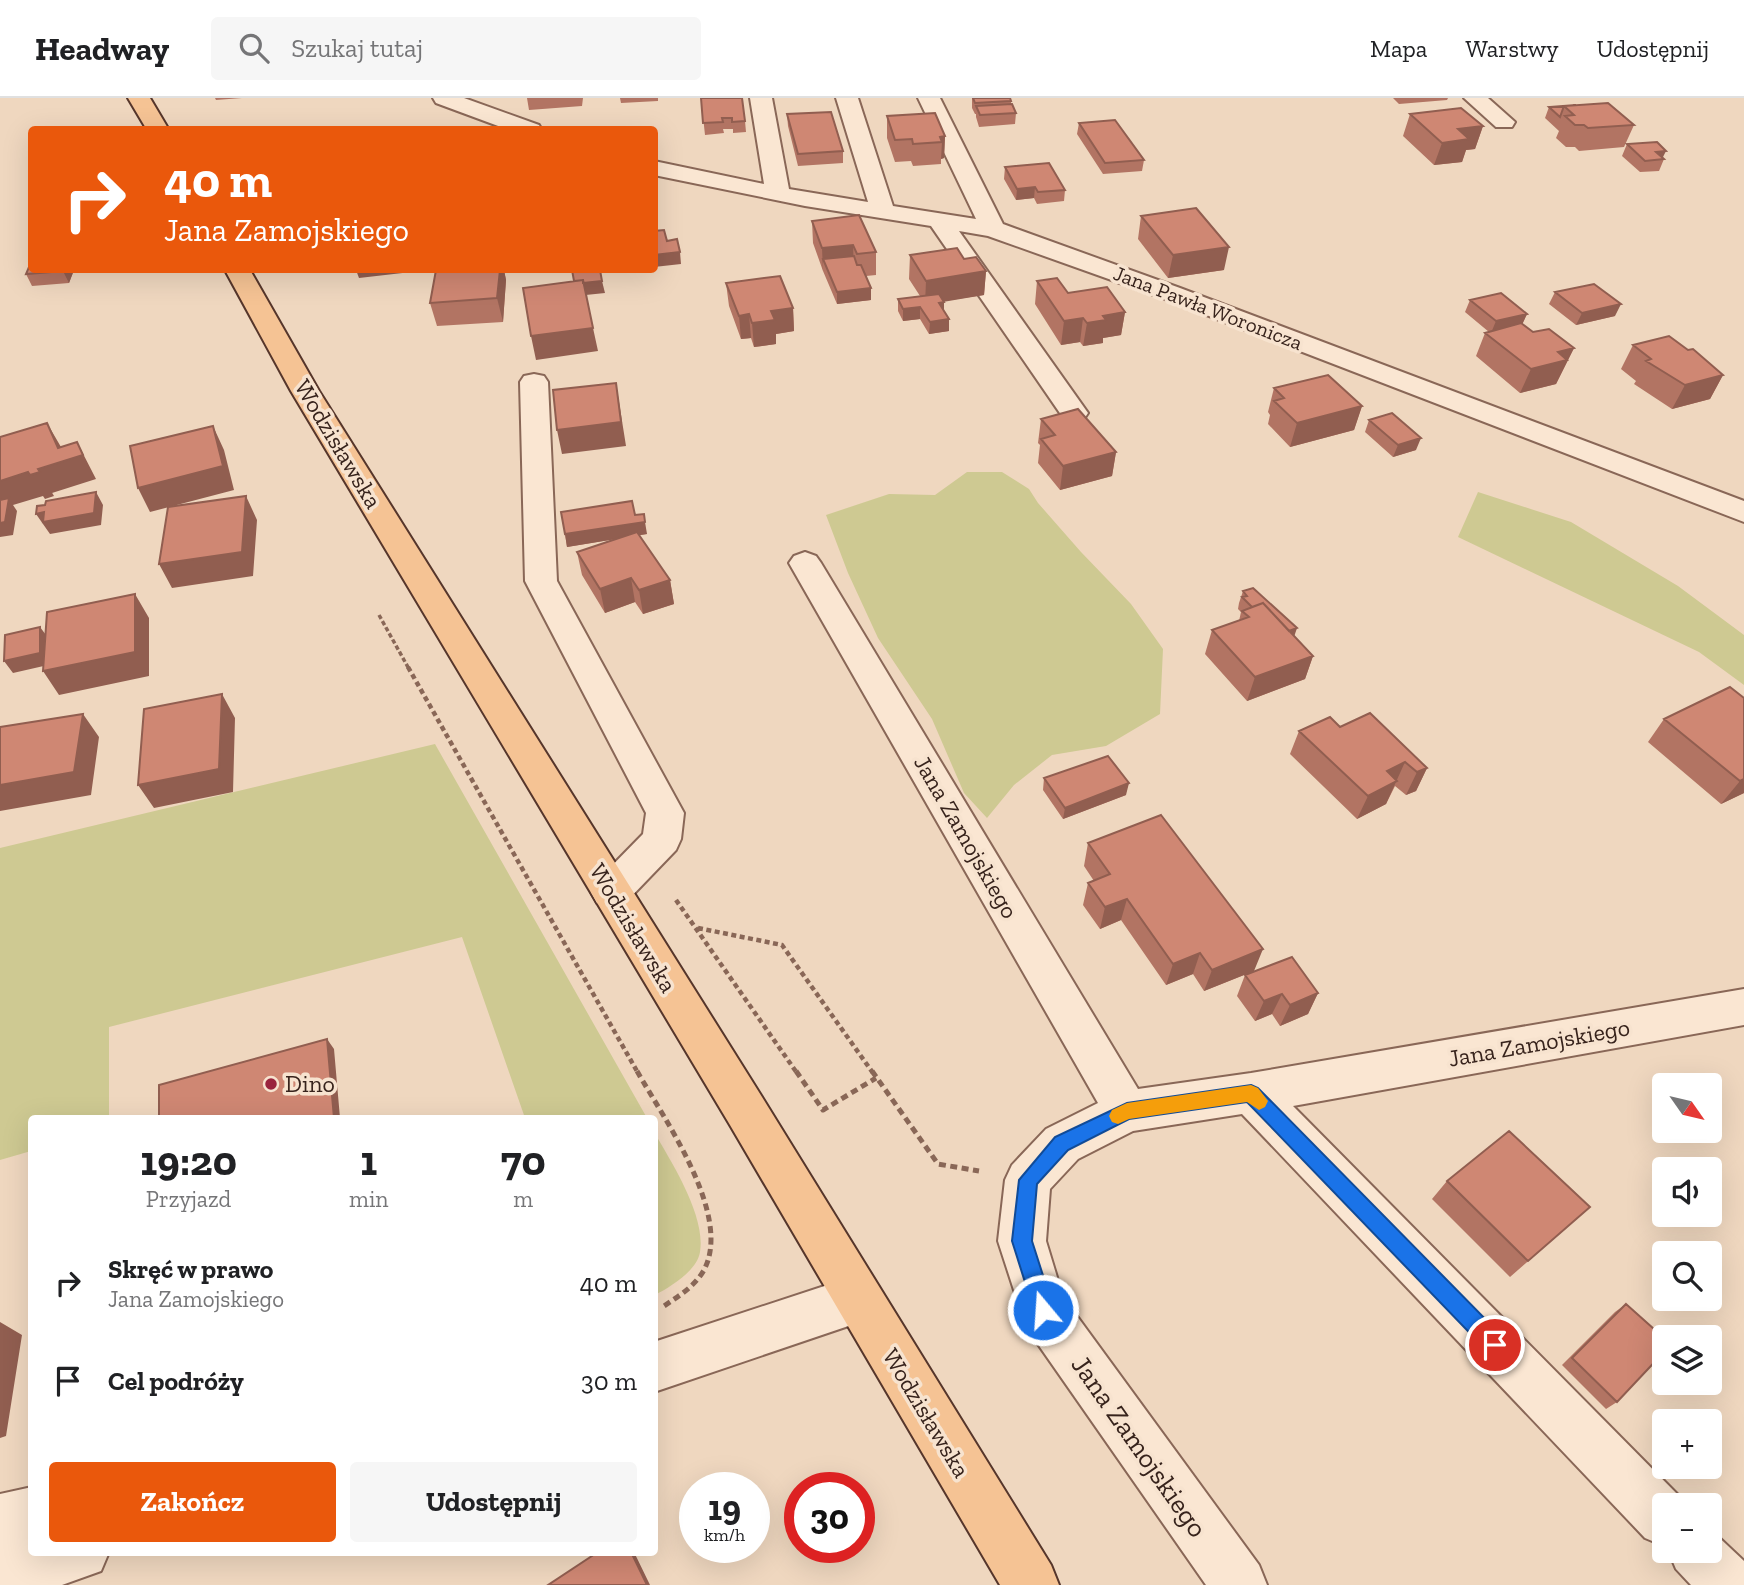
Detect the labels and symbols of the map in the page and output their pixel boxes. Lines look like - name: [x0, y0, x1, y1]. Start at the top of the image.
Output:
- street label: Jana Pawła Woronicza: [1110, 260, 1306, 355]
- street label: Wodzisławska: [289, 374, 389, 514]
- street label: Jana Zamojskiego: [908, 750, 1025, 924]
- street label: Wodzisławska: [584, 858, 684, 998]
- street label: Jana Zamojskiego: [1446, 1012, 1632, 1073]
- place label: Dino: [285, 1069, 335, 1098]
- north arrow: [1652, 1073, 1722, 1143]
- marker: Dino: [263, 1076, 279, 1092]
- position arrow: [1006, 1273, 1080, 1347]
- pin: [1465, 1315, 1525, 1375]
- street label: Wodzisławska: [877, 1343, 977, 1483]
- street label: Jana Zamojskiego: [1065, 1349, 1215, 1544]
- speed limit sign: 30: [784, 1472, 875, 1563]

